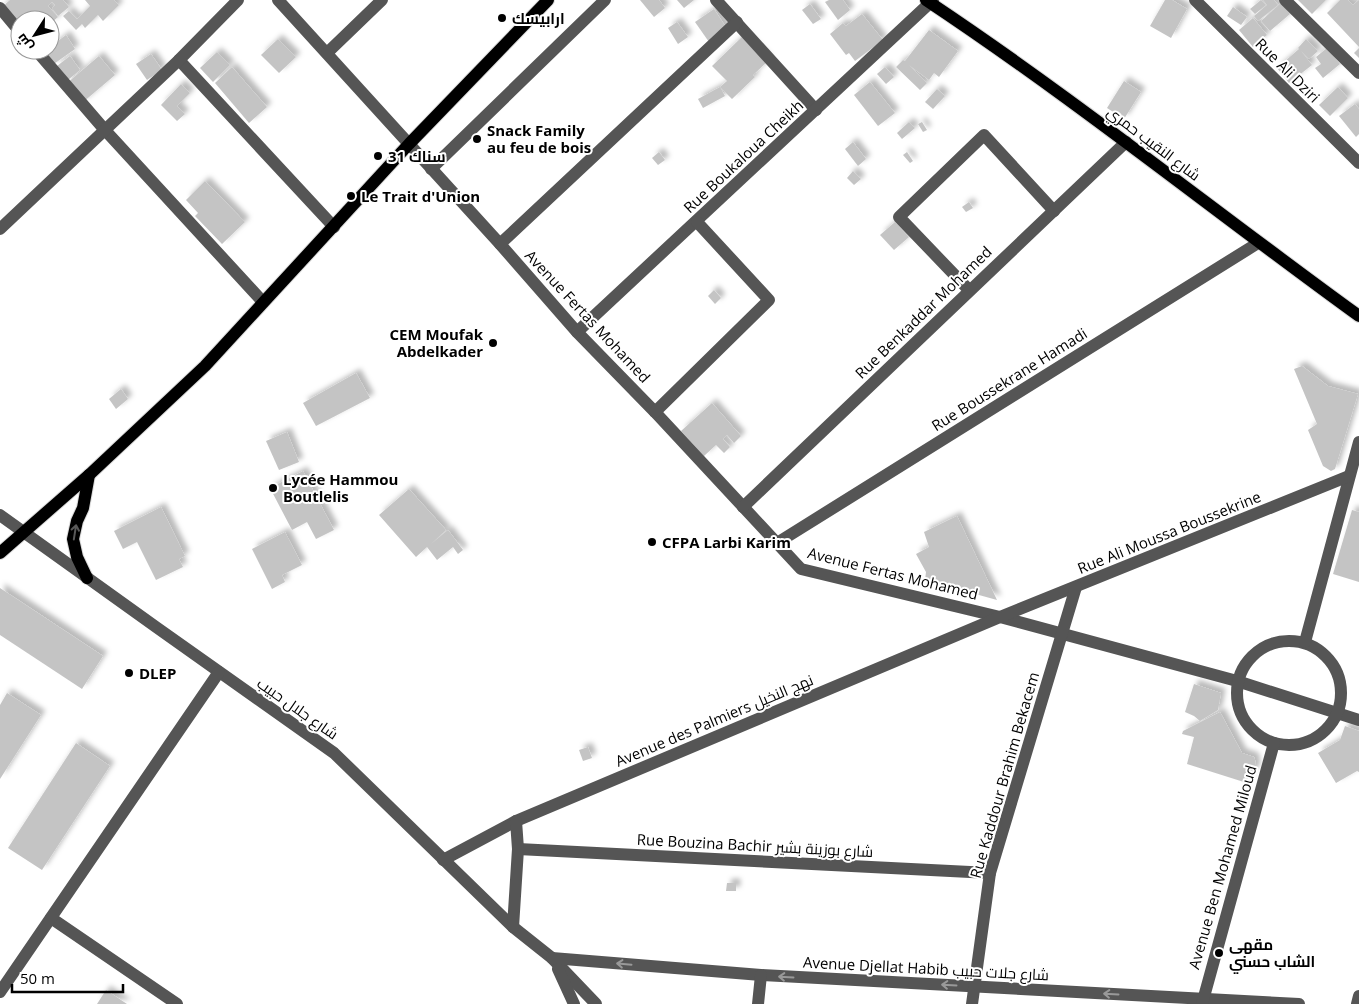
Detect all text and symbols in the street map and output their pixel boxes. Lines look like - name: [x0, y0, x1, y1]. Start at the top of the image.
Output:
- place label: ارابيسك: [512, 8, 565, 28]
- north arrow: [10, 10, 60, 60]
- marker: ارابيسك: [496, 12, 508, 24]
- text: ش: [11, 30, 37, 56]
- street label: Rue Ali Dziri: [1251, 33, 1325, 107]
- street label: Rue Boukaloua Cheikh: [679, 95, 807, 217]
- street label: شارع النقيب حمري: [1101, 101, 1205, 187]
- place label: Snack Family au feu de bois: [487, 120, 591, 157]
- marker: Snack Family au feu de bois: [471, 133, 483, 145]
- place label: سناك 31: [388, 146, 446, 166]
- marker: سناك 31: [372, 150, 384, 162]
- place label: Le Trait d'Union: [361, 186, 480, 206]
- marker: Le Trait d'Union: [345, 190, 357, 202]
- street label: Rue Benkaddar Mohamed: [850, 241, 996, 383]
- street label: Avenue Fertas Mohamed: [521, 245, 655, 387]
- street label: Rue Boussekrane Hamadi: [927, 323, 1091, 435]
- place label: CEM Moufak Abdelkader: [390, 324, 484, 361]
- marker: CEM Moufak Abdelkader: [487, 337, 499, 349]
- place label: Lycée Hammou Boutlelis: [283, 469, 398, 506]
- marker: Lycée Hammou Boutlelis: [267, 482, 279, 494]
- street label: Rue Ali Moussa Boussekrine: [1074, 486, 1264, 578]
- one-way arrow: [70, 525, 80, 541]
- place label: CFPA Larbi Karim: [662, 532, 791, 552]
- marker: CFPA Larbi Karim: [646, 536, 658, 548]
- street label: Avenue Fertas Mohamed: [806, 542, 980, 604]
- place label: DLEP: [139, 663, 176, 683]
- marker: DLEP: [123, 667, 135, 679]
- street label: Avenue des Palmiers نهج النخيل: [612, 669, 817, 773]
- street label: Rue Kaddour Brahim Bekacem: [965, 670, 1043, 880]
- street label: شارع جلال حبيب: [252, 673, 342, 745]
- street label: Avenue Ben Mohamed Miloud: [1183, 763, 1261, 971]
- street label: Rue Bouzina Bachir شارع بوزينة بشير: [636, 829, 874, 863]
- place label: مقهى الشاب حسني: [1229, 934, 1315, 974]
- marker: مقهى الشاب حسني: [1213, 947, 1225, 959]
- street label: Avenue Djellat Habib شارع جلات حبيب: [802, 952, 1050, 986]
- one-way arrow: [617, 959, 633, 969]
- scale bar: [12, 962, 124, 994]
- text: 50 m: [20, 968, 55, 988]
- one-way arrow: [779, 972, 795, 981]
- one-way arrow: [941, 981, 957, 990]
- one-way arrow: [1103, 989, 1119, 998]

